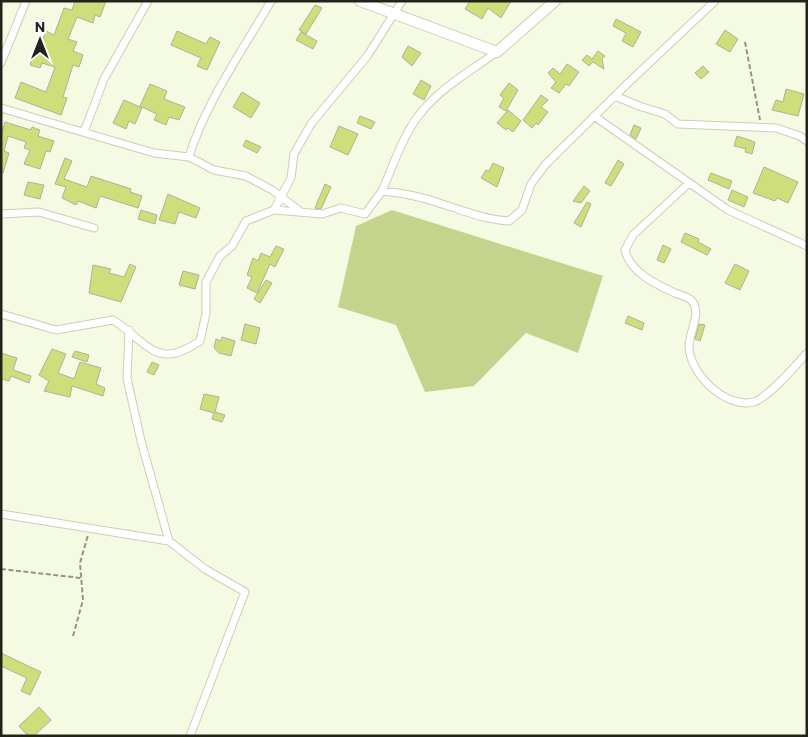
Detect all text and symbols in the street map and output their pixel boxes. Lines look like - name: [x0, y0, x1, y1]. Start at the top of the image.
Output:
- north arrow: [15, 15, 65, 65]
- text: N: [35, 18, 45, 35]

